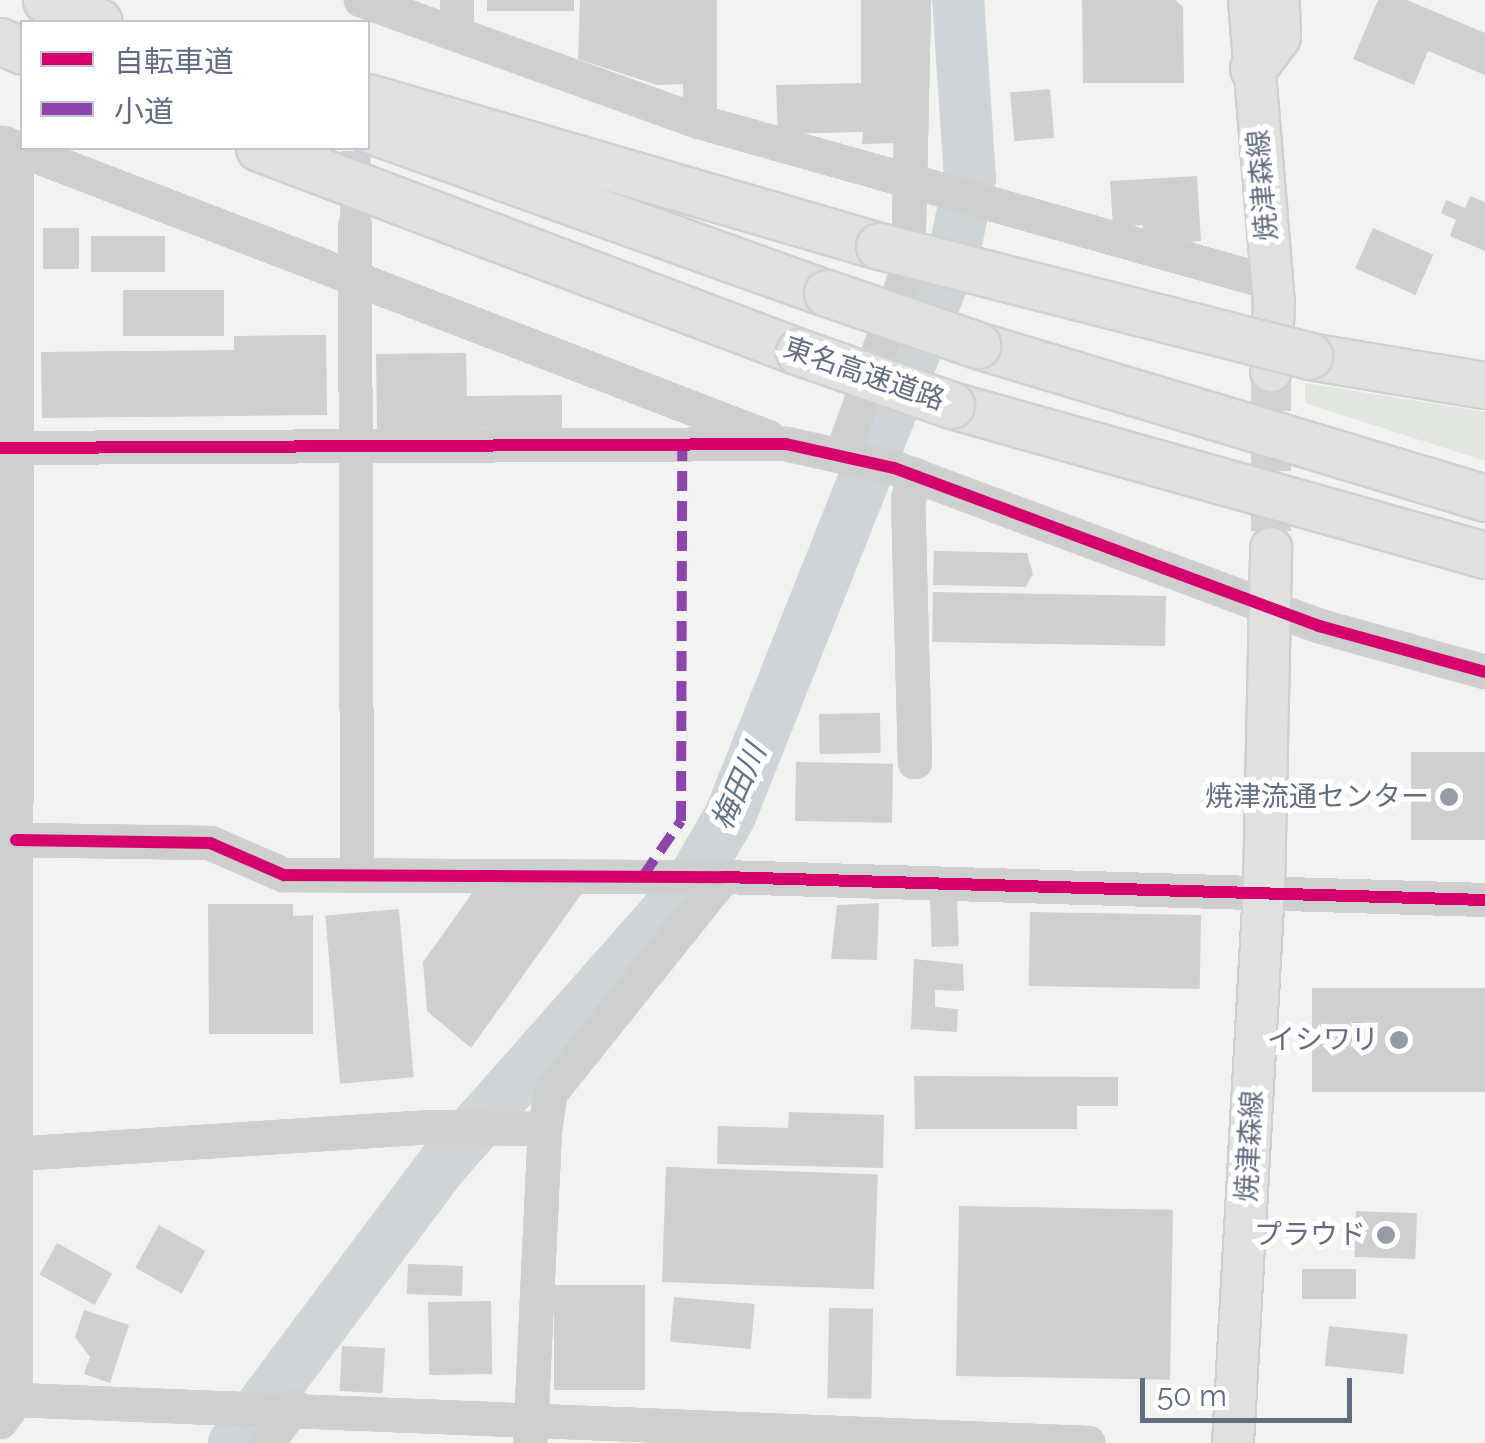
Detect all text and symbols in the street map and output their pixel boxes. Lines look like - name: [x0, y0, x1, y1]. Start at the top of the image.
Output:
- legend: [20, 20, 370, 150]
- text: 自転車道: [114, 44, 234, 79]
- text: 小道: [114, 94, 174, 129]
- street label: 焼津森線: [1241, 128, 1285, 242]
- street label: 東名高速道路: [779, 331, 949, 417]
- water label: 梅田川: [704, 739, 774, 835]
- place label: 焼津流通センター: [1205, 780, 1429, 814]
- marker: 焼津流通センター: [1438, 786, 1460, 808]
- place label: イシワリ: [1267, 1023, 1379, 1057]
- marker: イシワリ: [1388, 1029, 1410, 1051]
- street label: 焼津森線: [1230, 1089, 1270, 1203]
- place label: プラウド: [1254, 1218, 1366, 1252]
- marker: プラウド: [1375, 1224, 1397, 1246]
- scale bar: [1145, 1358, 1358, 1420]
- text: 50 m: [1157, 1378, 1227, 1413]

